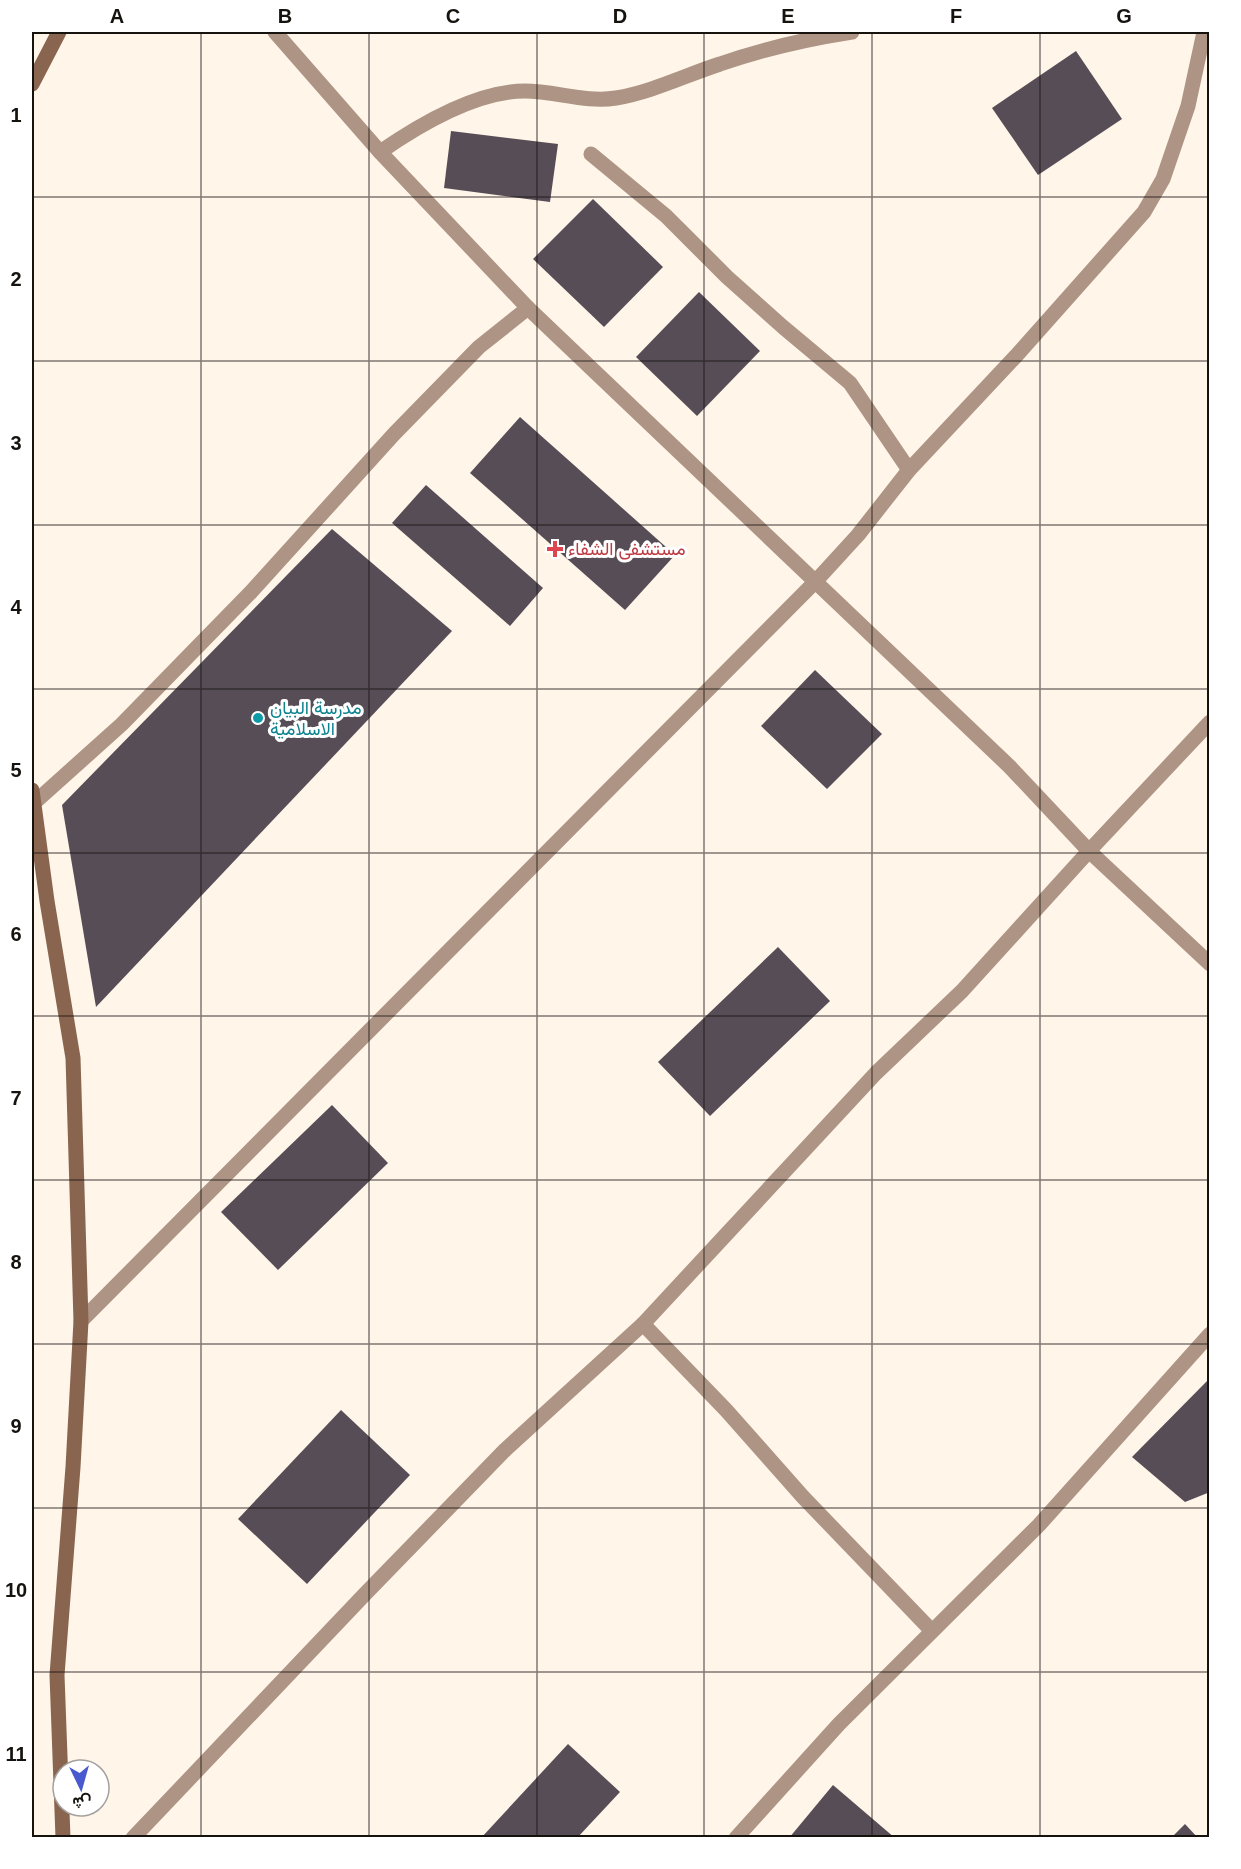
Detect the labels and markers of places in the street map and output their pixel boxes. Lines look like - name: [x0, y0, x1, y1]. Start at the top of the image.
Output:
- place label: مستشفى الشفاء: [568, 539, 686, 560]
- marker: مستشفى الشفاء: [546, 540, 564, 558]
- place label: مدرسة البيان الاسلامية: [270, 698, 361, 739]
- marker: مدرسة البيان الاسلامية: [251, 711, 265, 725]

